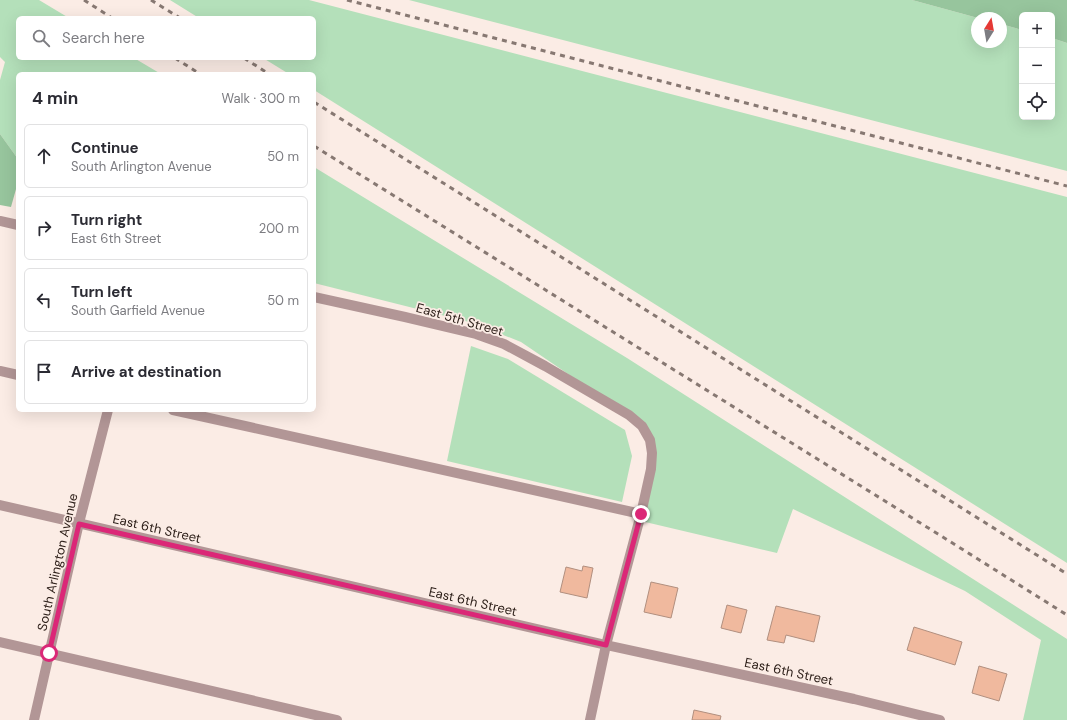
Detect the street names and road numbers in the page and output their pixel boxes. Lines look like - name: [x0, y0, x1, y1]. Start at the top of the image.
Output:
- street label: East 5th Street: [414, 299, 505, 340]
- street label: South Arlington Avenue: [33, 492, 82, 633]
- street label: East 6th Street: [111, 510, 203, 547]
- street label: East 6th Street: [427, 583, 519, 620]
- street label: East 6th Street: [743, 654, 835, 689]

